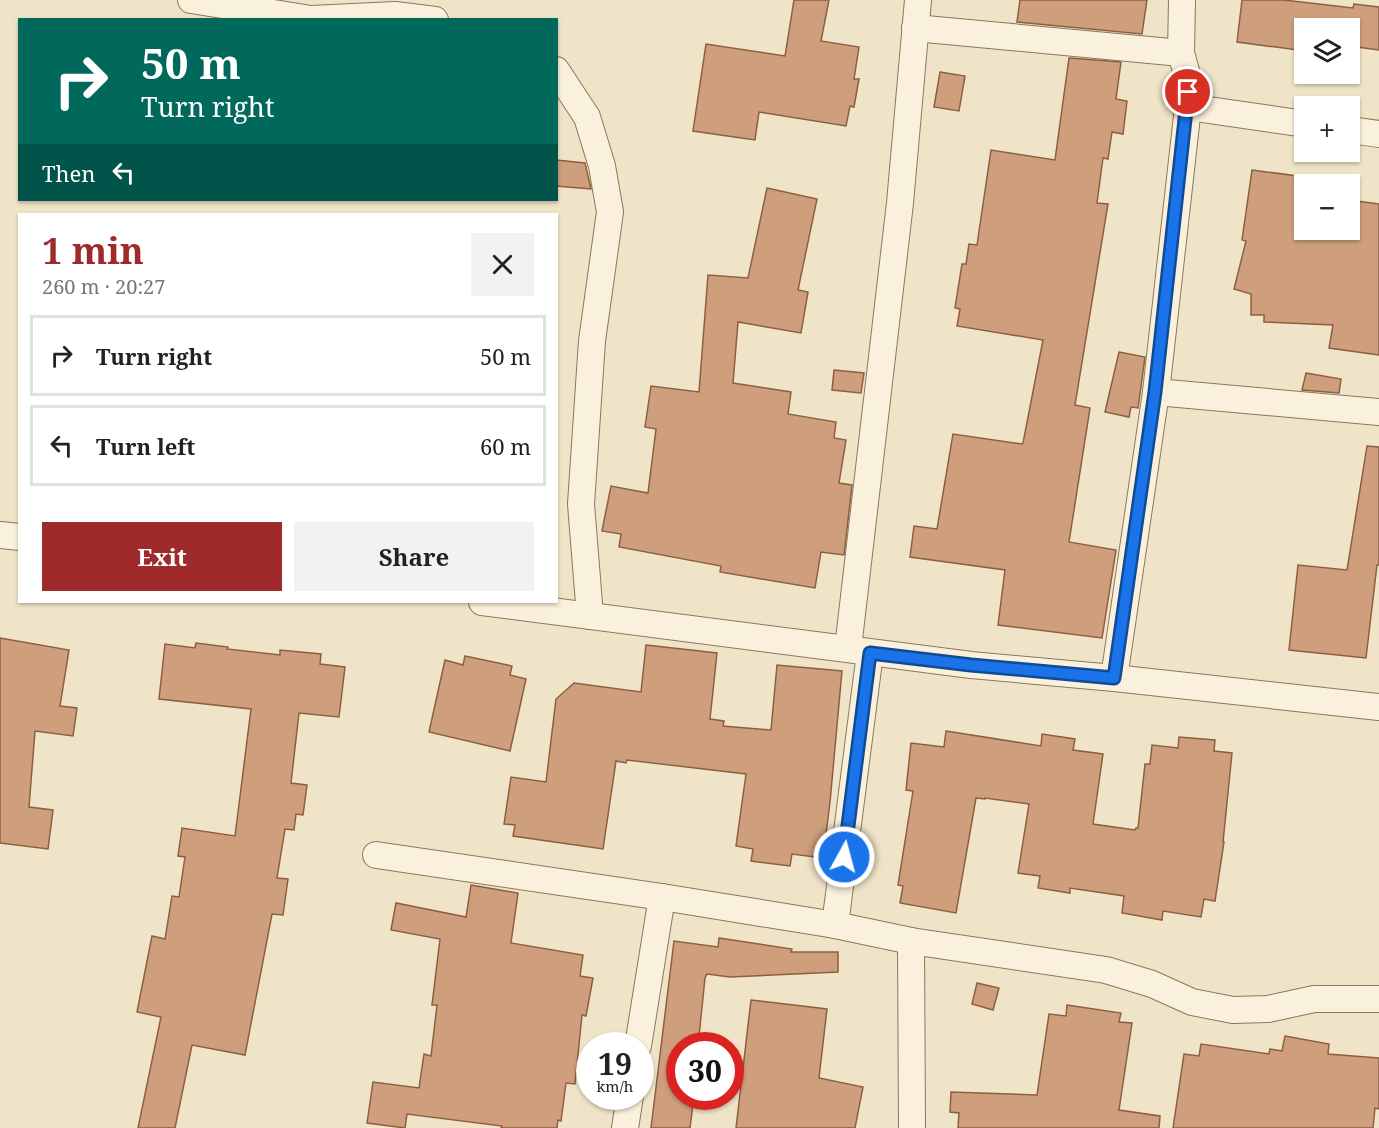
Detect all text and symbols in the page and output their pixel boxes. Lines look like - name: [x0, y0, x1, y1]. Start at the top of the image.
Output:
- map controls: [1294, 18, 1360, 240]
- button: layers: [1294, 18, 1360, 84]
- text: 50 m: [141, 34, 241, 91]
- icon: right: [42, 42, 120, 120]
- pin: [1162, 66, 1213, 117]
- icon: arrive: [1171, 75, 1204, 108]
- text: Turn right: [141, 88, 274, 125]
- button: +: [1294, 96, 1360, 162]
- icon: left: [107, 156, 140, 189]
- text: Then: [42, 158, 95, 188]
- button: −: [1294, 174, 1360, 240]
- text: 1 min: [42, 226, 144, 275]
- button: close: [471, 233, 534, 296]
- text: 260 m · 20:27: [42, 273, 165, 300]
- icon: right: [45, 339, 78, 372]
- text: Turn right: [96, 341, 212, 371]
- text: 50 m: [480, 341, 531, 371]
- icon: left: [45, 429, 78, 462]
- text: Turn left: [96, 431, 195, 461]
- text: 60 m: [480, 431, 531, 461]
- button: Exit: [42, 522, 282, 591]
- button: Share: [294, 522, 534, 591]
- position arrow: [812, 825, 876, 889]
- speed limit sign: 30: [666, 1032, 744, 1110]
- text: 19: [598, 1043, 632, 1084]
- text: km/h: [597, 1076, 633, 1096]

